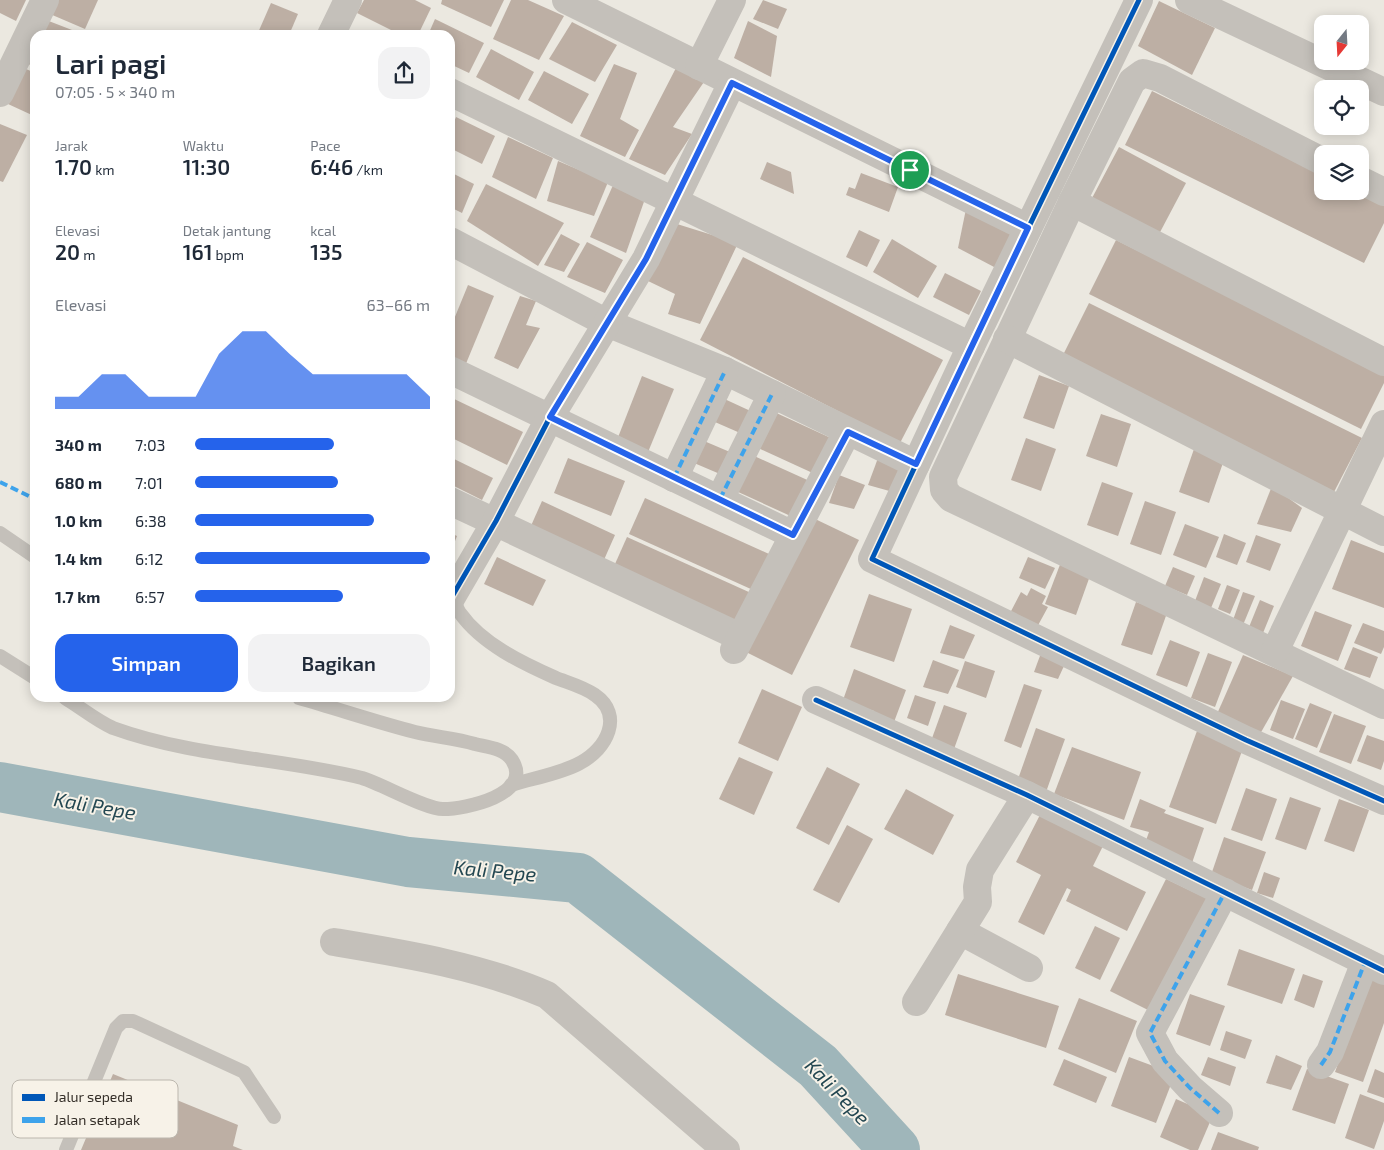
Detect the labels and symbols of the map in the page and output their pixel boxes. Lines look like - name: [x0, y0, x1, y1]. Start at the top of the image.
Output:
- north arrow: [1314, 15, 1369, 70]
- pin: [889, 149, 931, 191]
- water label: Kali Pepe: [52, 786, 138, 824]
- water label: Kali Pepe: [453, 854, 538, 886]
- water label: Kali Pepe: [801, 1053, 876, 1129]
- legend: [12, 1080, 178, 1138]
- text: Jalur sepeda: [54, 1088, 133, 1105]
- text: Jalan setapak: [54, 1111, 140, 1128]

